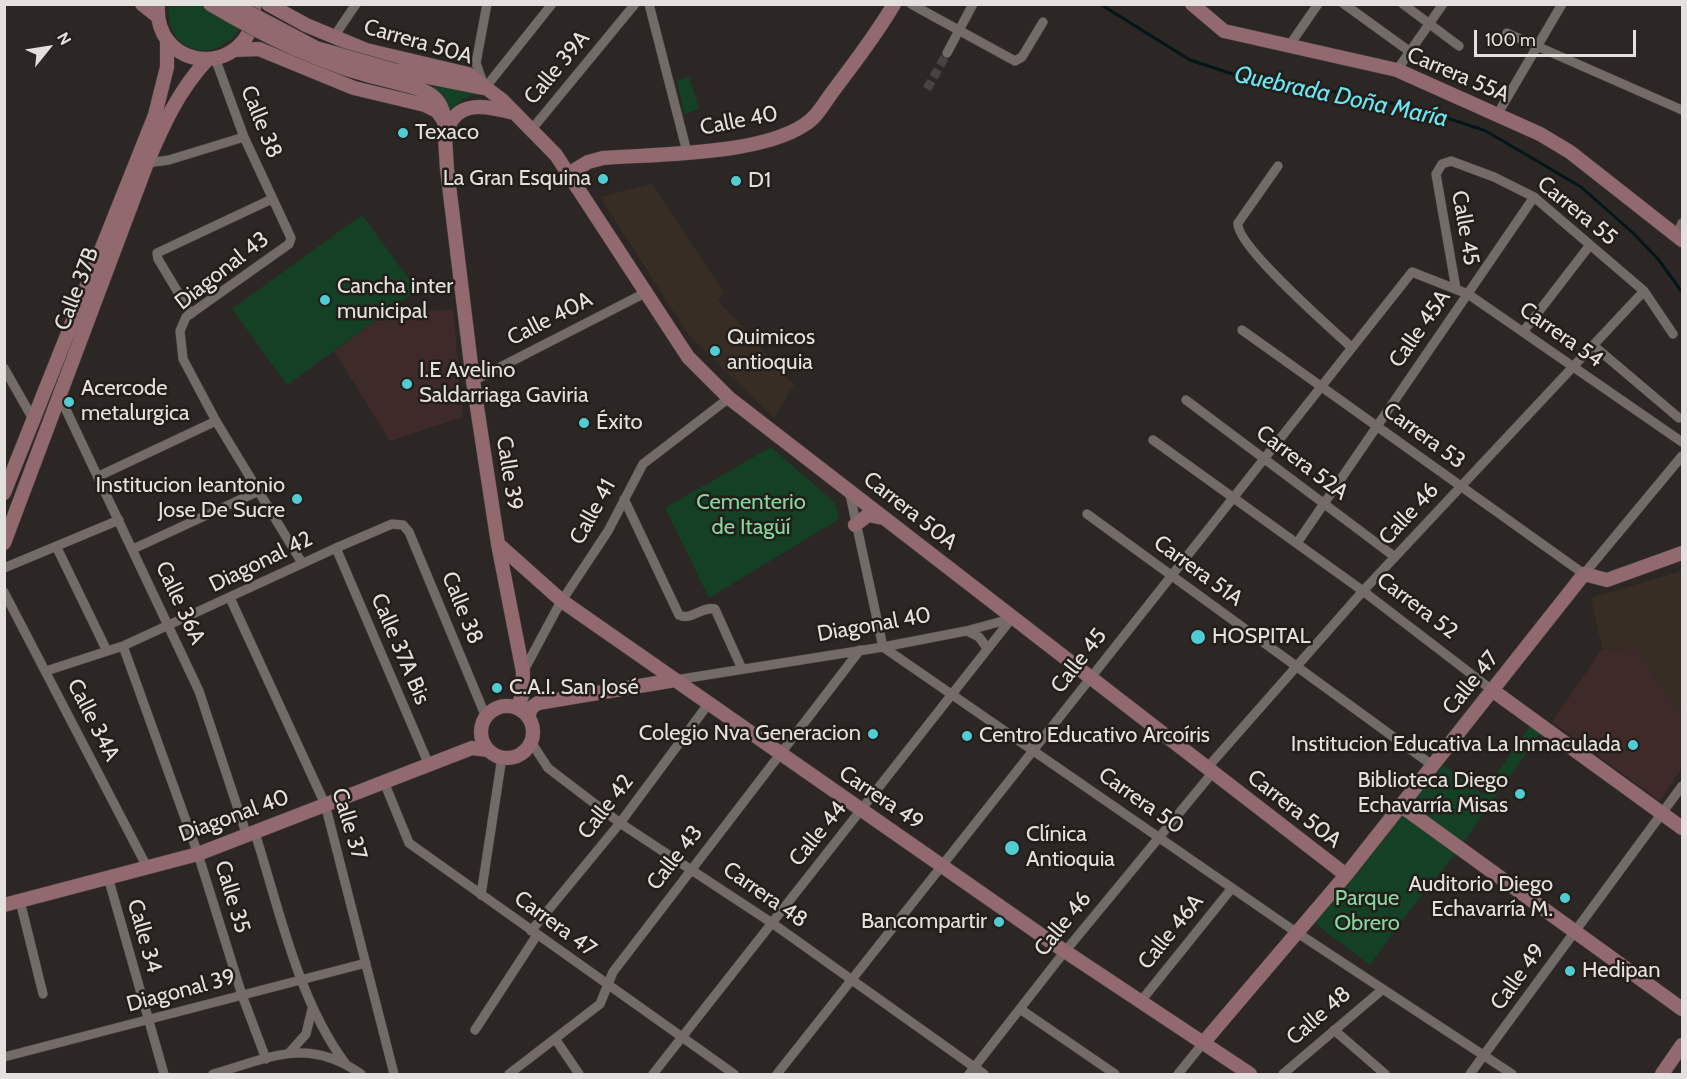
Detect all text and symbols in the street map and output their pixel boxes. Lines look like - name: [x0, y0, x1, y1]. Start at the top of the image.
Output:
- street label: Carrera 50A: [361, 14, 475, 70]
- north arrow: [18, 18, 78, 78]
- scale bar: [1477, 18, 1639, 56]
- street label: Calle 39A: [519, 26, 595, 110]
- text: N: [53, 29, 75, 48]
- text: 100 m: [1485, 29, 1536, 51]
- street label: Carrera 55A: [1403, 42, 1513, 108]
- water label: Quebrada Doña María: [1232, 60, 1450, 134]
- street label: Calle 38: [235, 82, 287, 162]
- street label: Calle 40: [698, 101, 780, 141]
- place label: Texaco: [415, 120, 479, 146]
- marker: Texaco: [396, 126, 410, 140]
- place label: La Gran Esquina: [443, 166, 591, 192]
- place label: D1: [748, 168, 771, 194]
- street label: Carrera 55: [1532, 171, 1622, 251]
- marker: La Gran Esquina: [596, 172, 610, 186]
- marker: D1: [729, 174, 743, 188]
- street label: Calle 45: [1445, 189, 1485, 267]
- street label: Diagonal 43: [170, 226, 274, 316]
- street label: Calle 37B: [49, 244, 105, 334]
- place label: Cancha inter municipal: [337, 274, 453, 326]
- street label: Calle 45A: [1384, 285, 1456, 373]
- street label: Calle 40A: [503, 286, 597, 352]
- marker: Cancha inter municipal: [318, 293, 332, 307]
- street label: Carrera 54: [1514, 297, 1608, 373]
- place label: Quimicos antioquia: [727, 325, 815, 376]
- marker: Quimicos antioquia: [708, 344, 722, 358]
- place label: I.E Avelino Saldarriaga Gaviria: [419, 358, 588, 410]
- place label: Acercode metalurgica: [81, 376, 190, 428]
- marker: I.E Avelino Saldarriaga Gaviria: [400, 377, 414, 391]
- marker: Acercode metalurgica: [62, 395, 76, 409]
- street label: Carrera 53: [1378, 397, 1470, 475]
- place label: Éxito: [596, 410, 643, 436]
- marker: Éxito: [577, 416, 591, 430]
- street label: Carrera 52A: [1251, 420, 1353, 506]
- street label: Calle 39: [490, 434, 528, 512]
- street label: Carrera 50A: [858, 466, 962, 556]
- place label: Institucion Ieantonio Jose De Sucre: [95, 473, 285, 524]
- street label: Calle 41: [564, 475, 622, 549]
- street label: Calle 46: [1373, 477, 1445, 551]
- park label: Cementerio de Itagüí: [696, 490, 806, 542]
- marker: Institucion Ieantonio Jose De Sucre: [290, 492, 304, 506]
- street label: Diagonal 42: [205, 526, 317, 598]
- street label: Carrera 51A: [1148, 530, 1248, 612]
- street label: Calle 36A: [149, 557, 211, 649]
- street label: Carrera 52: [1371, 567, 1463, 645]
- street label: Calle 38: [436, 568, 488, 648]
- street label: Calle 37A Bis: [365, 590, 435, 708]
- street label: Diagonal 40: [815, 602, 933, 648]
- street label: Calle 45: [1045, 623, 1113, 699]
- place label: HOSPITAL: [1212, 624, 1311, 650]
- marker: HOSPITAL: [1189, 628, 1207, 646]
- street label: Calle 47: [1437, 646, 1505, 720]
- street label: Calle 34A: [61, 674, 125, 766]
- place label: C.A.I. San José: [509, 675, 639, 701]
- marker: C.A.I. San José: [490, 681, 504, 695]
- place label: Colegio Nva Generacion: [639, 721, 861, 747]
- place label: Centro Educativo Arcoíris: [979, 723, 1210, 749]
- marker: Colegio Nva Generacion: [866, 727, 880, 741]
- marker: Centro Educativo Arcoíris: [960, 729, 974, 743]
- place label: Institucion Educativa La Inmaculada: [1291, 732, 1621, 758]
- marker: Institucion Educativa La Inmaculada: [1626, 738, 1640, 752]
- street label: Carrera 49: [834, 760, 928, 836]
- street label: Carrera 50: [1093, 762, 1189, 840]
- street label: Carrera 50A: [1242, 764, 1346, 854]
- place label: Biblioteca Diego Echavarría Misas: [1357, 768, 1508, 819]
- street label: Calle 42: [573, 769, 639, 845]
- street label: Diagonal 40: [175, 784, 293, 848]
- street label: Calle 37: [326, 785, 372, 863]
- marker: Biblioteca Diego Echavarría Misas: [1513, 787, 1527, 801]
- street label: Calle 44: [784, 796, 852, 872]
- street label: Calle 43: [641, 820, 709, 896]
- place label: Clínica Antioquia: [1026, 822, 1115, 873]
- marker: Clínica Antioquia: [1003, 839, 1021, 857]
- street label: Carrera 48: [718, 856, 812, 934]
- street label: Calle 35: [208, 858, 256, 936]
- place label: Auditorio Diego Echavarría M.: [1408, 872, 1553, 924]
- street label: Carrera 47: [509, 885, 601, 963]
- street label: Calle 46: [1029, 886, 1097, 962]
- park label: Parque Obrero: [1334, 886, 1400, 938]
- street label: Calle 46A: [1133, 889, 1209, 975]
- marker: Auditorio Diego Echavarría M.: [1558, 891, 1572, 905]
- street label: Calle 34: [121, 896, 167, 976]
- place label: Bancompartir: [861, 909, 987, 935]
- marker: Bancompartir: [992, 915, 1006, 929]
- street label: Calle 49: [1485, 939, 1551, 1015]
- place label: Hedipan: [1582, 958, 1660, 984]
- street label: Diagonal 39: [124, 964, 238, 1018]
- marker: Hedipan: [1563, 964, 1577, 978]
- street label: Calle 48: [1281, 981, 1357, 1051]

